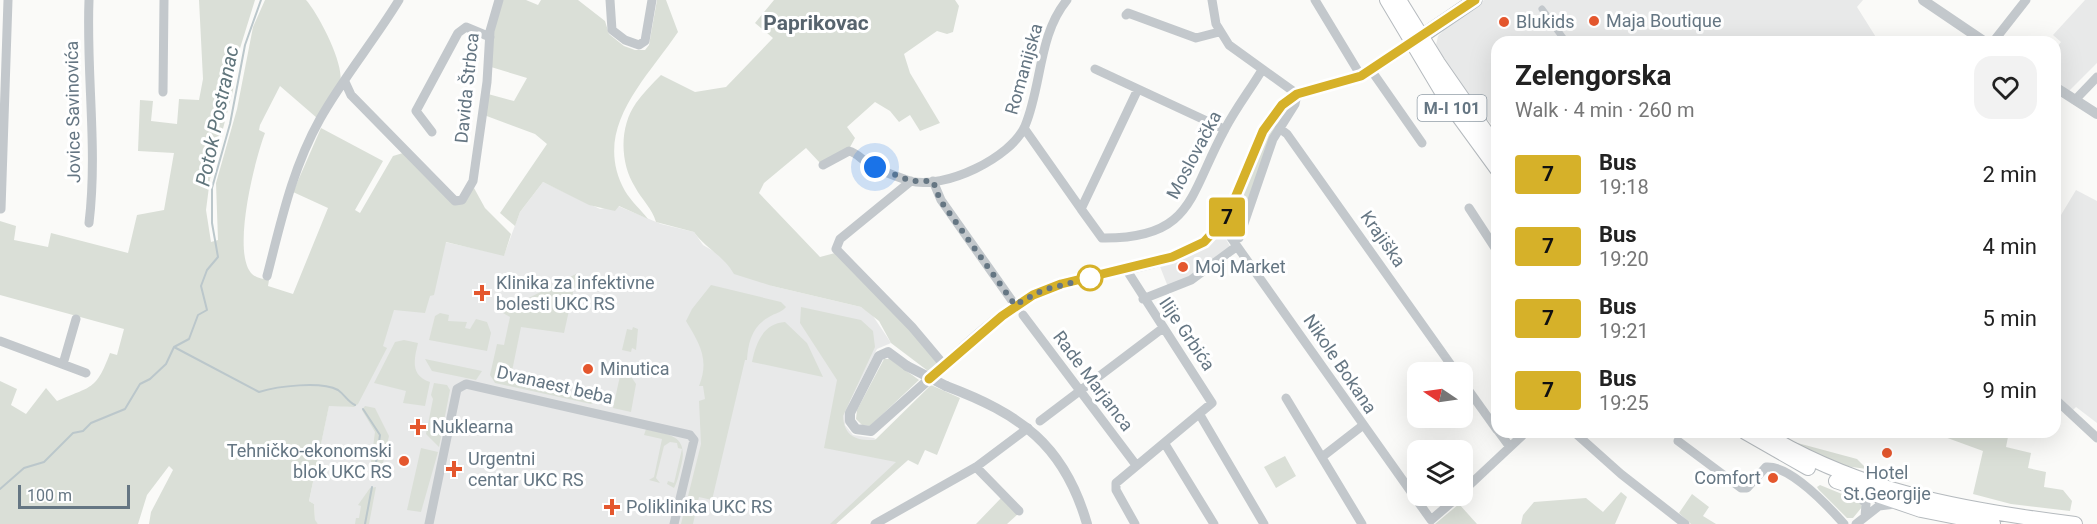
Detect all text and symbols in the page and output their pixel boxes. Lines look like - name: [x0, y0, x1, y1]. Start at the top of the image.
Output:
- place label: Maja Boutique: [1606, 10, 1721, 31]
- district label: Paprikovac: [763, 11, 869, 35]
- place label: Blukids: [1516, 11, 1574, 32]
- marker: Maja Boutique: [1587, 14, 1601, 28]
- marker: Blukids: [1497, 15, 1511, 29]
- street label: Romanijska: [1001, 21, 1047, 117]
- street label: Davida Štrbca: [450, 32, 483, 144]
- street label: Jovice Savinovića: [61, 41, 84, 183]
- water label: Potok Postranac: [190, 44, 244, 188]
- button: heart: [1974, 56, 2037, 119]
- text: Zelengorska: [1515, 59, 1671, 92]
- road number: M-I 101: [1418, 95, 1486, 121]
- text: Walk · 4 min · 260 m: [1515, 98, 1694, 122]
- street label: Moslovačka: [1162, 107, 1225, 202]
- text: Bus: [1599, 150, 1637, 175]
- your location: [860, 152, 890, 182]
- text: 7: [1542, 162, 1554, 186]
- text: 2 min: [1982, 162, 2037, 187]
- text: 19:18: [1599, 175, 1649, 199]
- line badge: 7: [1208, 198, 1246, 236]
- text: 7: [1221, 205, 1233, 229]
- street label: Krajiška: [1357, 207, 1410, 271]
- text: Bus: [1599, 222, 1637, 247]
- text: 7: [1542, 234, 1554, 258]
- text: 4 min: [1982, 234, 2037, 259]
- text: 19:20: [1599, 247, 1649, 271]
- place label: Moj Market: [1195, 256, 1286, 277]
- marker: Moj Market: [1176, 260, 1190, 274]
- unlabelled marker: [1077, 265, 1103, 291]
- place label: Klinika za infektivne bolesti UKC RS: [496, 272, 654, 314]
- marker: Klinika za infektivne bolesti UKC RS: [473, 284, 491, 302]
- street label: Ilije Grbića: [1155, 293, 1220, 374]
- text: Bus: [1599, 294, 1637, 319]
- text: 7: [1542, 306, 1554, 330]
- text: 5 min: [1982, 306, 2037, 331]
- street label: Nikole Bokana: [1300, 310, 1381, 417]
- text: 19:21: [1599, 319, 1649, 343]
- street label: Rade Marjanca: [1049, 326, 1138, 435]
- place label: Minutica: [600, 358, 669, 379]
- street label: Dvanaest beba: [495, 361, 615, 408]
- marker: Minutica: [581, 362, 595, 376]
- north arrow: [1407, 362, 1473, 428]
- map controls: [1407, 362, 1473, 506]
- text: Bus: [1599, 366, 1637, 391]
- text: 7: [1542, 378, 1554, 402]
- text: 9 min: [1982, 378, 2037, 403]
- text: 19:25: [1599, 391, 1649, 415]
- place label: Nuklearna: [432, 416, 513, 437]
- marker: Nuklearna: [409, 418, 427, 436]
- place label: Tehničko-ekonomski blok UKC RS: [227, 440, 392, 482]
- button: layers: [1407, 440, 1473, 506]
- marker: Hotel St.Georgije: [1880, 446, 1894, 460]
- place label: Urgentni centar UKC RS: [468, 448, 584, 490]
- marker: Tehničko-ekonomski blok UKC RS: [397, 454, 411, 468]
- marker: Urgentni centar UKC RS: [445, 460, 463, 478]
- place label: Hotel St.Georgije: [1843, 462, 1931, 504]
- place label: Comfort: [1694, 467, 1761, 488]
- marker: Comfort: [1766, 471, 1780, 485]
- scale bar: [18, 482, 130, 510]
- text: 100 m: [27, 486, 72, 505]
- place label: Poliklinika UKC RS: [626, 496, 773, 517]
- marker: Poliklinika UKC RS: [603, 498, 621, 516]

